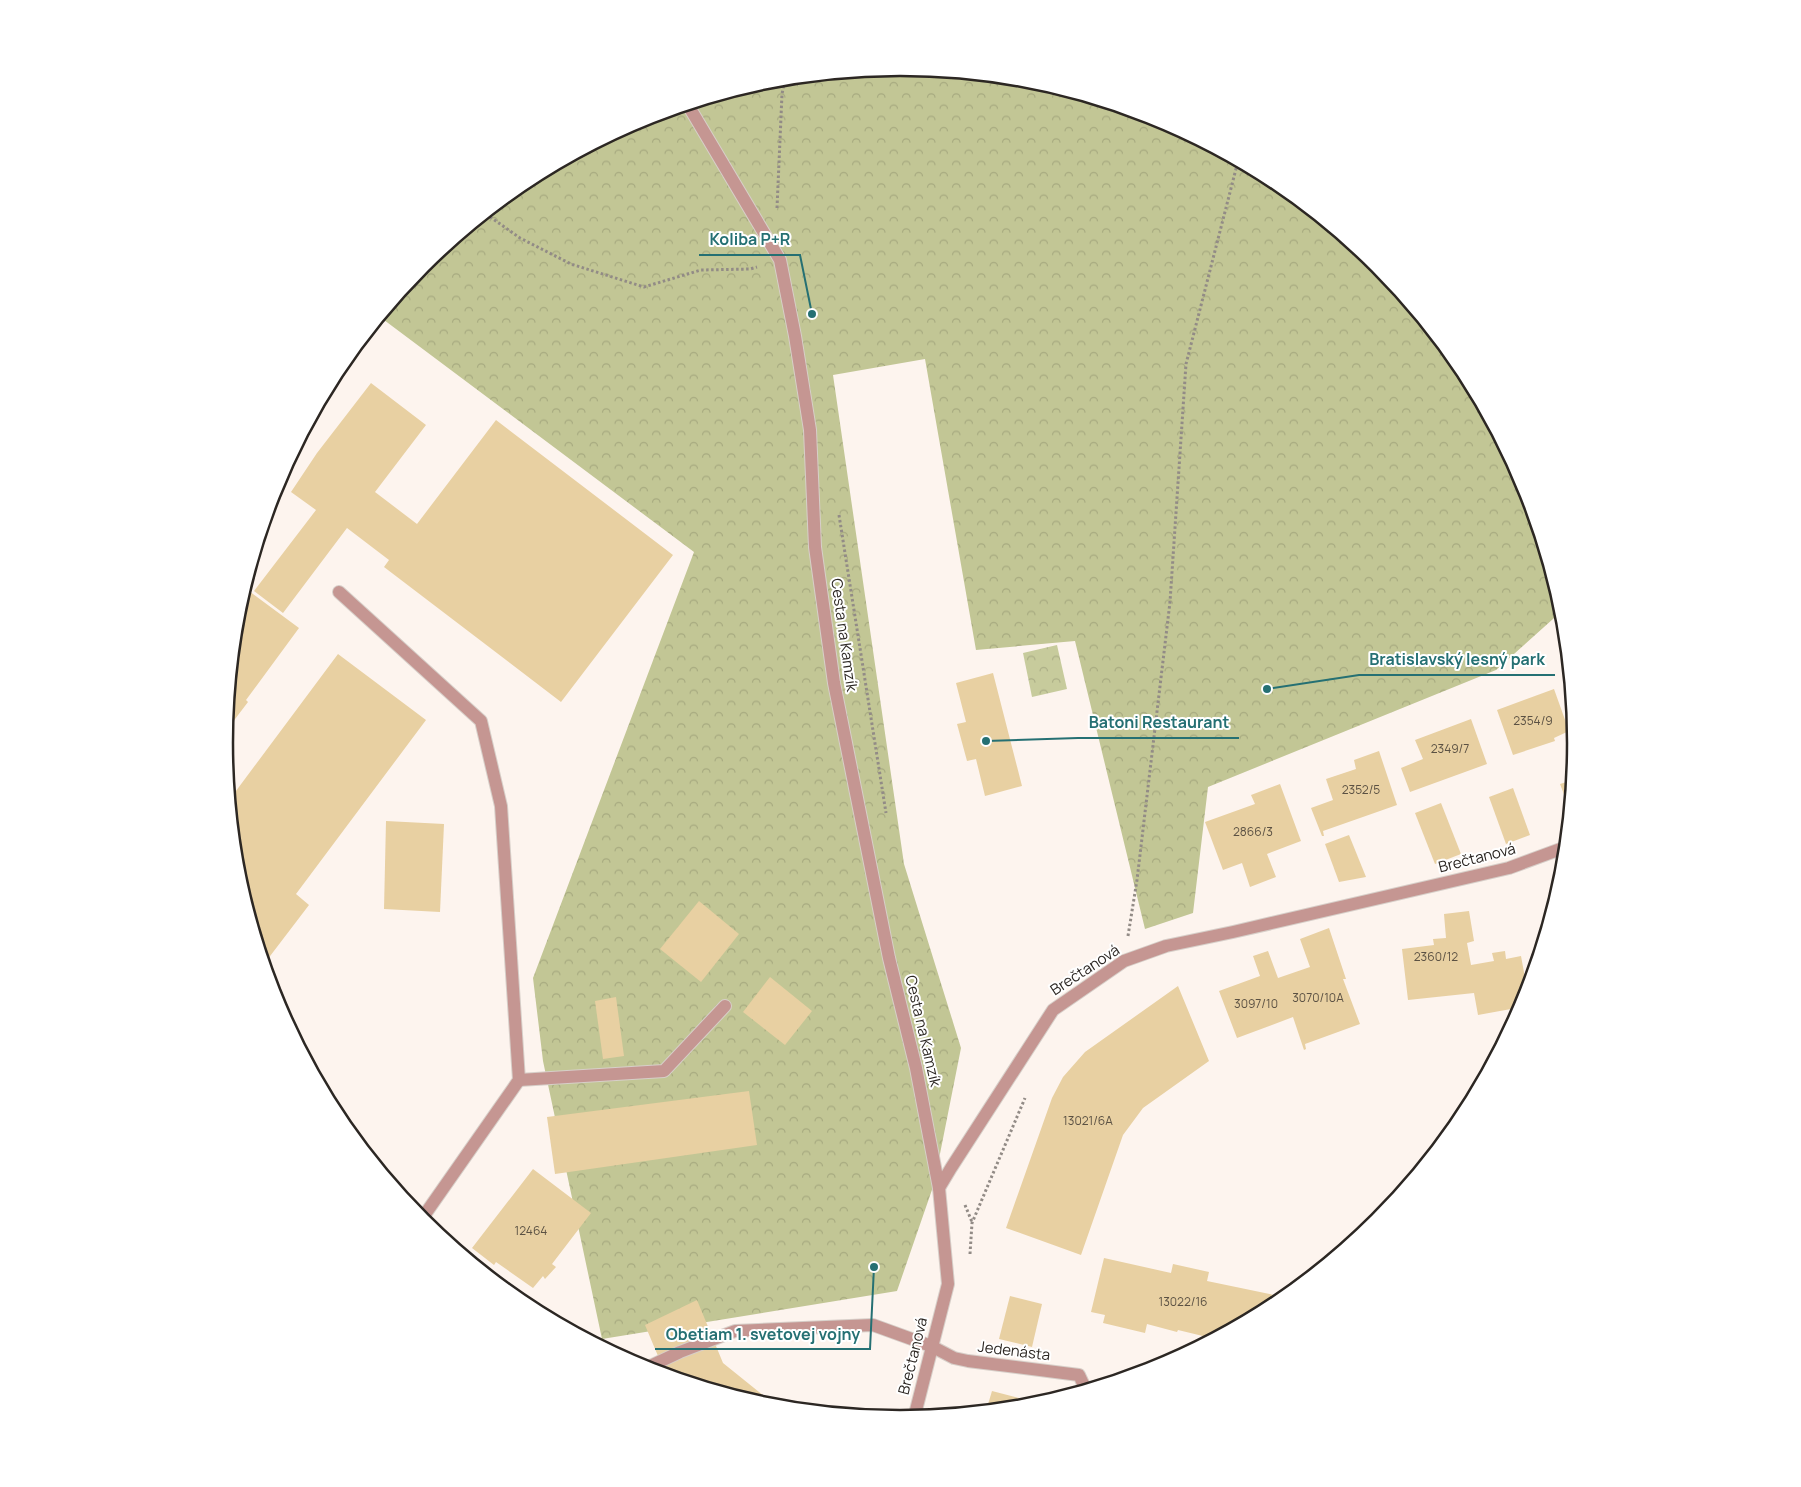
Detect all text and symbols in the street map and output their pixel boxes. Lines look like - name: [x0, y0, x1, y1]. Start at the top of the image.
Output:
- callout: Koliba P+R: [699, 224, 800, 255]
- text: Koliba P+R: [710, 228, 790, 250]
- street label: Cesta na Kamzík: [826, 577, 863, 693]
- callout: Bratislavský lesný park: [1359, 644, 1555, 675]
- text: Bratislavský lesný park: [1369, 648, 1545, 670]
- callout: Batoni Restaurant: [1078, 707, 1239, 738]
- text: Batoni Restaurant: [1089, 711, 1229, 733]
- house number: 2354/9: [1513, 712, 1553, 729]
- house number: 2349/7: [1431, 740, 1469, 757]
- house number: 2352/5: [1342, 781, 1380, 798]
- house number: 2866/3: [1233, 823, 1273, 840]
- street label: Brečtanová: [1436, 838, 1518, 877]
- street label: Brečtanová: [1046, 939, 1123, 1000]
- house number: 2360/12: [1414, 948, 1458, 965]
- street label: Cesta na Kamzík: [900, 973, 947, 1089]
- house number: 3070/10A: [1292, 989, 1344, 1006]
- house number: 3097/10: [1234, 995, 1278, 1012]
- house number: 13021/6A: [1063, 1112, 1113, 1129]
- house number: 12464: [515, 1222, 547, 1239]
- house number: 13022/16: [1158, 1293, 1208, 1310]
- street label: Brečtanová: [893, 1315, 932, 1397]
- callout: Obetiam 1. svetovej vojny: [655, 1318, 870, 1349]
- text: Obetiam 1. svetovej vojny: [666, 1323, 860, 1345]
- street label: Jedenásta: [977, 1336, 1051, 1365]

